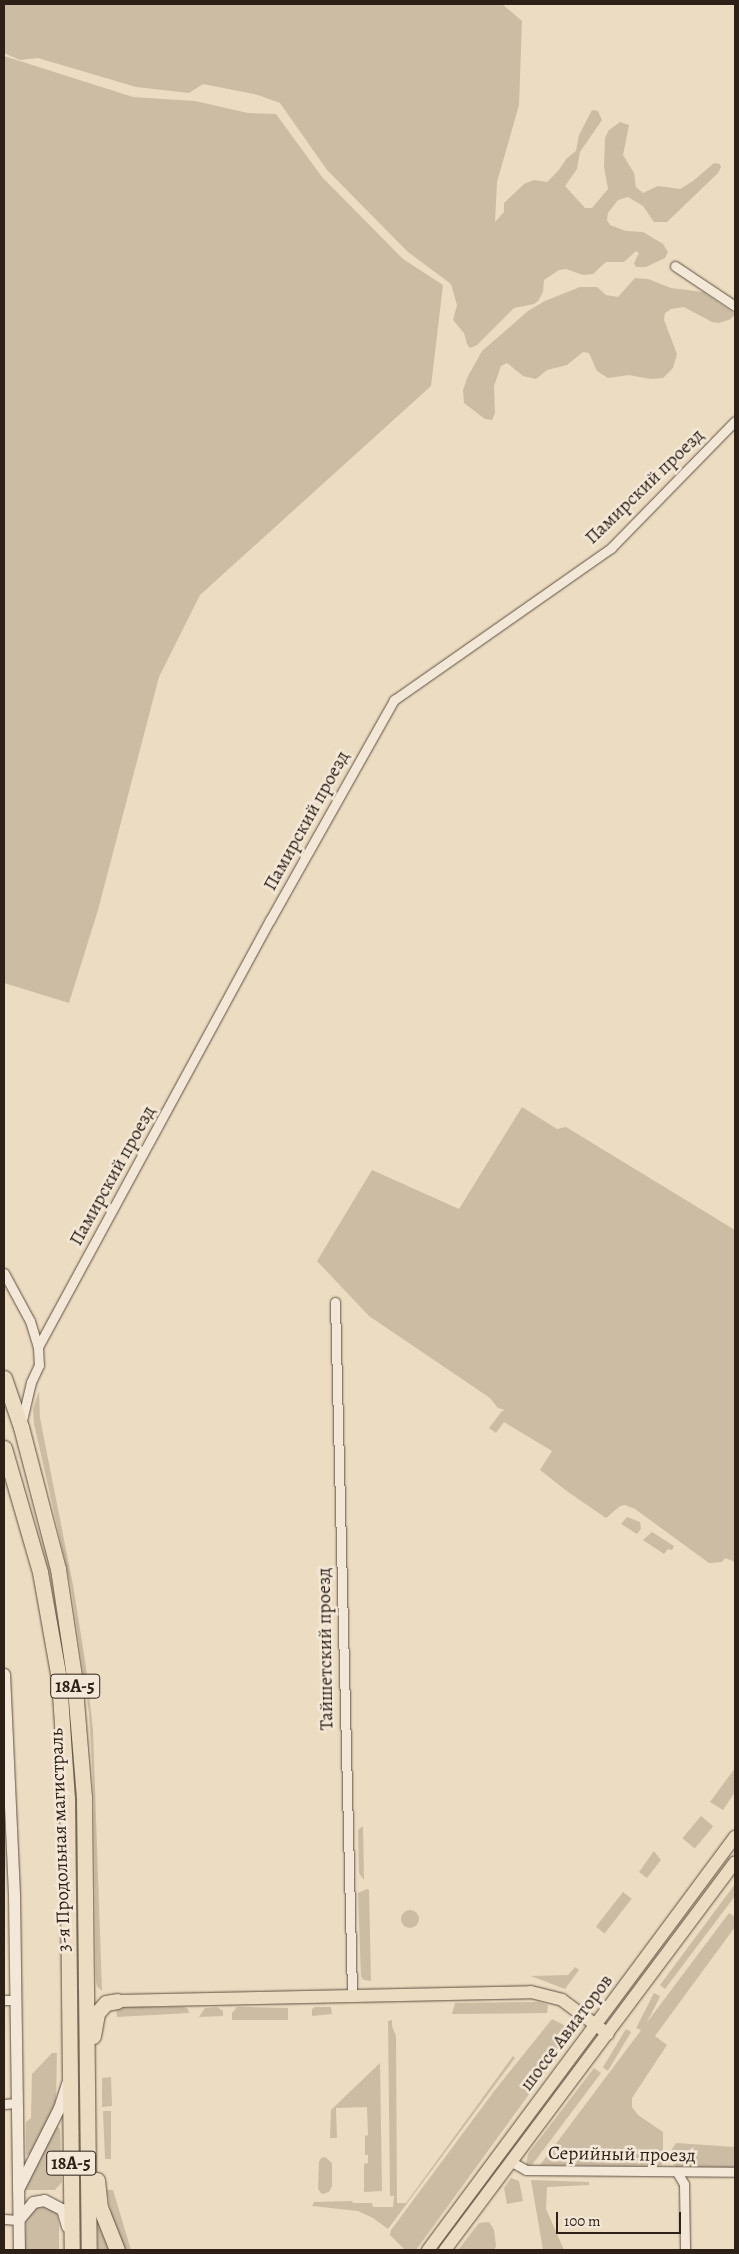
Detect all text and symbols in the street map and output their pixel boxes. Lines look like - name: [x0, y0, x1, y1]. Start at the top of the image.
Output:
- street label: Памирский проезд: [581, 424, 709, 550]
- street label: Памирский проезд: [259, 747, 355, 895]
- street label: Памирский проезд: [65, 1102, 161, 1250]
- street label: Тайшетский проезд: [313, 1568, 339, 1730]
- road number: 18А-5: [50, 1670, 100, 1702]
- street label: 3-я Продольная магистраль: [46, 1728, 76, 1952]
- street label: шоссе Авиаторов: [516, 1970, 618, 2096]
- street label: Серийный проезд: [548, 2142, 696, 2168]
- road number: 18А-5: [46, 2148, 96, 2178]
- scale bar: [559, 2202, 684, 2234]
- text: 100 m: [564, 2211, 601, 2231]

